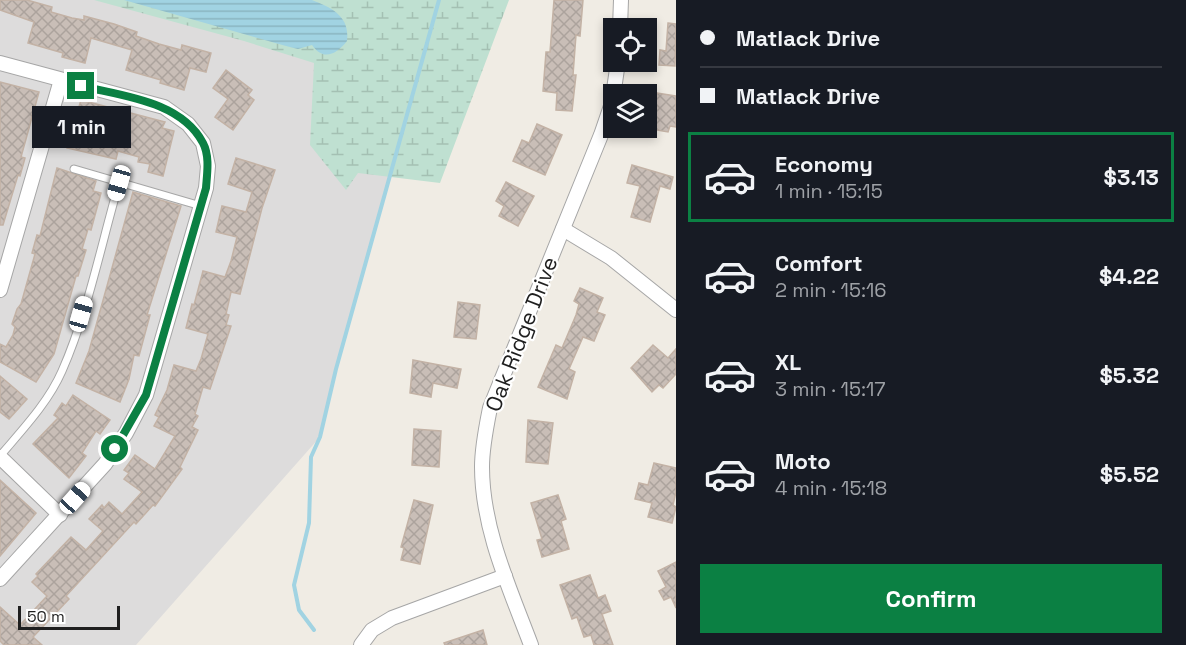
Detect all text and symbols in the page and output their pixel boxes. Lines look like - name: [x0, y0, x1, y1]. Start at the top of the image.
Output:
- map controls: [603, 18, 657, 138]
- button: locate: [603, 18, 657, 72]
- text: Matlack Drive: [736, 24, 880, 52]
- route end: [67, 72, 94, 99]
- text: Matlack Drive: [736, 82, 880, 110]
- button: layers: [603, 84, 657, 138]
- callout: 1 min: [32, 107, 130, 149]
- text: 1 min: [57, 114, 106, 140]
- icon: car: [703, 150, 757, 204]
- text: Economy: [775, 150, 873, 178]
- car: [105, 163, 133, 203]
- text: $3.13: [1104, 163, 1159, 191]
- text: 1 min · 15:15: [775, 178, 883, 204]
- icon: car: [703, 249, 757, 303]
- text: Comfort: [775, 249, 863, 277]
- street label: Oak Ridge Drive: [479, 253, 563, 415]
- text: $4.22: [1099, 262, 1159, 290]
- text: 2 min · 15:16: [775, 277, 887, 303]
- car: [67, 294, 95, 334]
- icon: car: [703, 348, 757, 402]
- text: XL: [775, 348, 801, 376]
- text: $5.32: [1099, 361, 1159, 389]
- text: 3 min · 15:17: [775, 376, 886, 402]
- route start: [101, 435, 128, 462]
- icon: car: [703, 447, 757, 501]
- text: Moto: [775, 447, 831, 475]
- text: $5.52: [1100, 460, 1159, 488]
- text: 4 min · 15:18: [775, 475, 887, 501]
- car: [56, 479, 94, 517]
- button: Confirm: [700, 564, 1162, 633]
- scale bar: [18, 603, 120, 630]
- text: 50 m: [27, 606, 65, 627]

